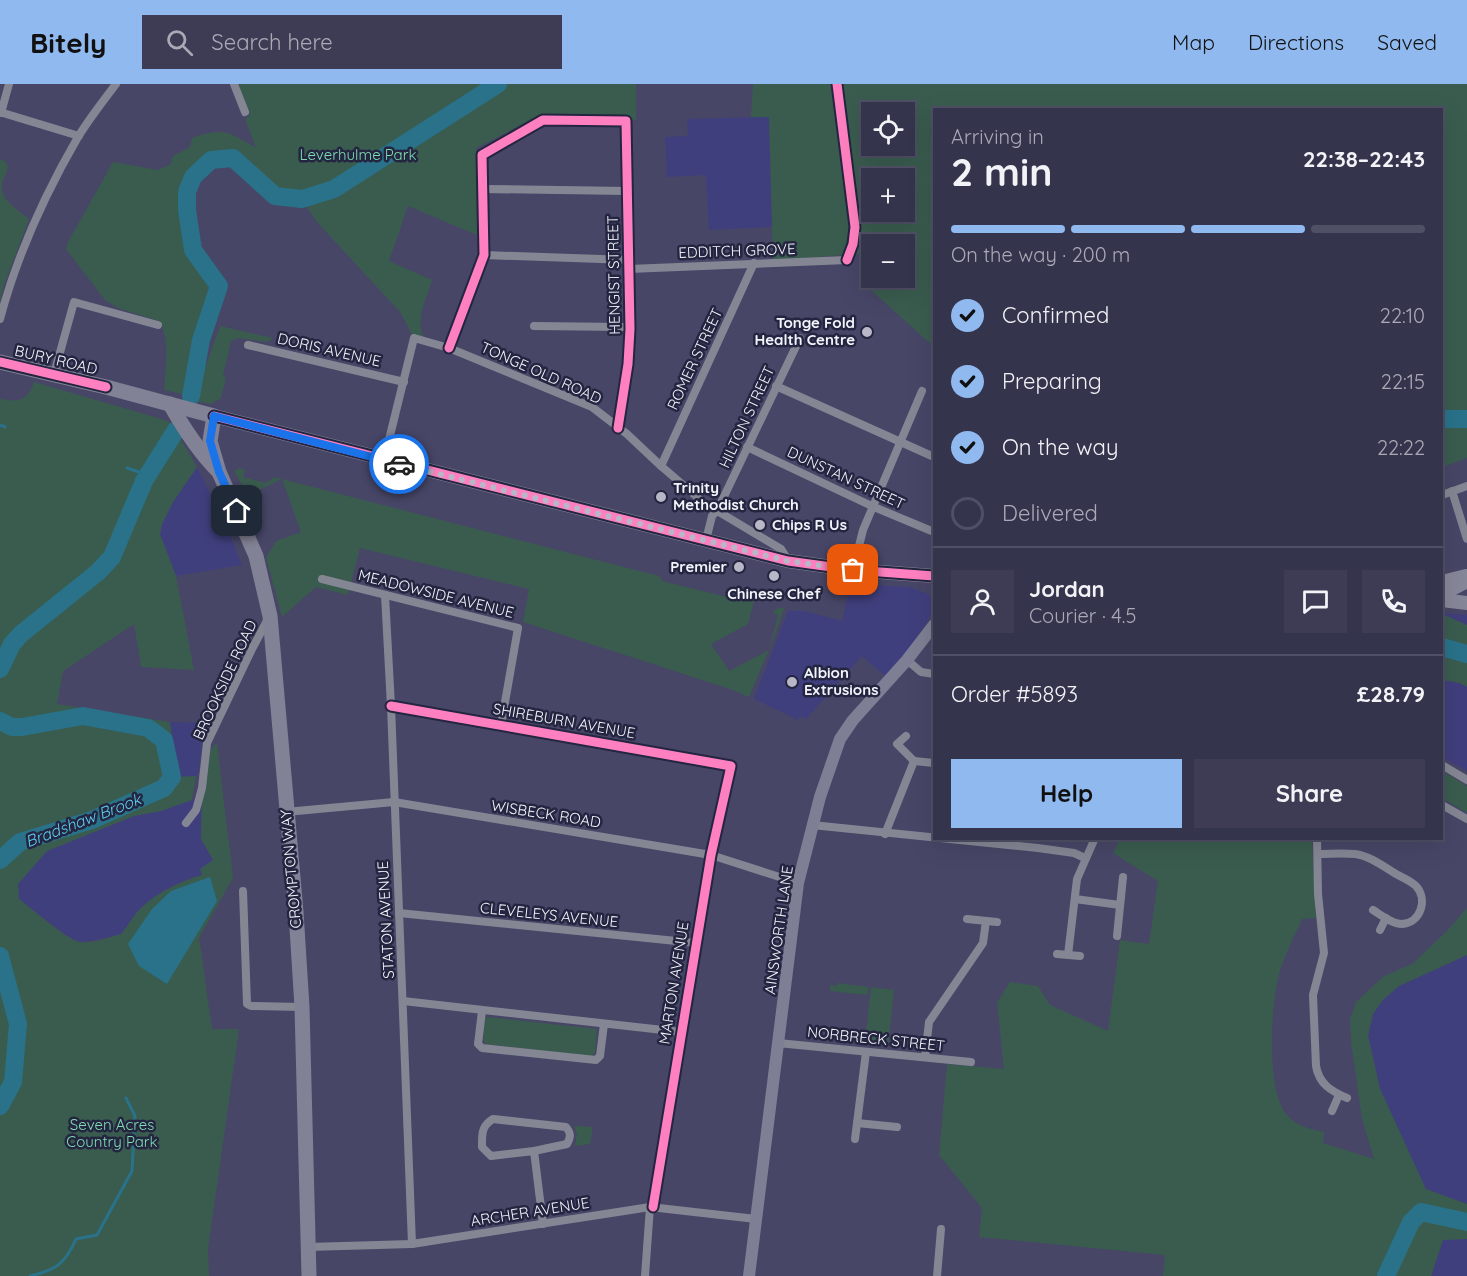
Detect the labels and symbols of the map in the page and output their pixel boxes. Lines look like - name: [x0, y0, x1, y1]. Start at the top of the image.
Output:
- park label: Leverhulme Park: [299, 145, 417, 164]
- street label: HENGIST STREET: [603, 215, 624, 335]
- street label: EDDITCH GROVE: [678, 239, 796, 262]
- street label: ROMER STREET: [663, 305, 726, 413]
- place label: Tonge Fold Health Centre: [754, 313, 855, 349]
- marker: Tonge Fold Health Centre: [860, 325, 874, 339]
- street label: DORIS AVENUE: [276, 328, 383, 371]
- street label: TONGE OLD ROAD: [478, 337, 605, 408]
- street label: BURY ROAD: [13, 341, 100, 378]
- street label: HILTON STREET: [715, 363, 779, 471]
- courier: [369, 434, 429, 494]
- street label: DUNSTAN STREET: [784, 442, 908, 513]
- place label: Trinity Methodist Church: [673, 478, 799, 514]
- pin: [211, 485, 262, 536]
- marker: Trinity Methodist Church: [654, 490, 668, 504]
- place label: Chips R Us: [772, 515, 847, 534]
- marker: Chips R Us: [753, 518, 767, 532]
- pin: [827, 544, 878, 595]
- place label: Premier: [670, 557, 727, 576]
- marker: Premier: [732, 560, 746, 574]
- street label: MEADOWSIDE AVENUE: [356, 565, 516, 622]
- marker: Chinese Chef: [767, 569, 781, 583]
- place label: Chinese Chef: [727, 584, 821, 603]
- street label: BROOKSIDE ROAD: [188, 617, 261, 743]
- place label: Albion Extrusions: [804, 663, 878, 699]
- marker: Albion Extrusions: [785, 675, 799, 689]
- street label: SHIREBURN AVENUE: [492, 699, 637, 742]
- water label: Bradshaw Brook: [22, 788, 145, 851]
- street label: WISBECK ROAD: [490, 795, 602, 832]
- street label: CROMPTON WAY: [276, 808, 305, 929]
- street label: STATON AVENUE: [373, 861, 398, 979]
- street label: AINSWORTH LANE: [760, 864, 797, 995]
- street label: CLEVELEYS AVENUE: [479, 898, 619, 931]
- street label: MARTON AVENUE: [654, 920, 693, 1046]
- street label: NORBRECK STREET: [806, 1022, 946, 1055]
- park label: Seven Acres Country Park: [66, 1115, 158, 1151]
- street label: ARCHER AVENUE: [469, 1193, 591, 1230]

